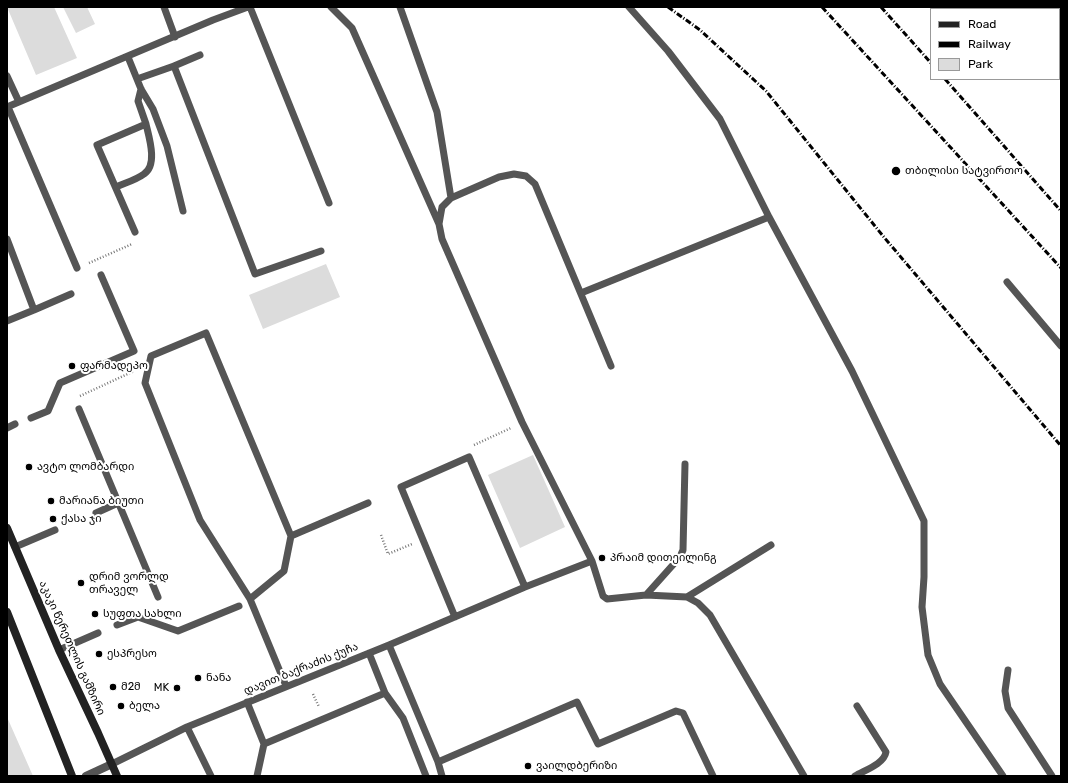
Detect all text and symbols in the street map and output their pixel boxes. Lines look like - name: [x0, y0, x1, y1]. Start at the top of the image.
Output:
- legend: [930, 8, 1060, 80]
- text: Road: [968, 17, 996, 31]
- text: Railway: [968, 37, 1011, 51]
- text: Park: [968, 57, 993, 71]
- place label: თბილისი სატვირთო: [905, 164, 1023, 178]
- marker: თბილისი სატვირთო: [890, 165, 902, 177]
- place label: ფარმადეპო: [80, 359, 148, 373]
- marker: ფარმადეპო: [67, 361, 77, 371]
- place label: ავტო ლომბარდი: [37, 460, 134, 474]
- marker: ავტო ლომბარდი: [24, 462, 34, 472]
- place label: მარიანა ბიუთი: [59, 494, 144, 508]
- marker: მარიანა ბიუთი: [46, 496, 56, 506]
- place label: ქასა ჯი: [61, 512, 101, 526]
- marker: ქასა ჯი: [48, 514, 58, 524]
- place label: პრაიმ დითეილინგ: [610, 551, 717, 565]
- marker: პრაიმ დითეილინგ: [597, 553, 607, 563]
- place label: დრიმ ვორლდ თრაველ: [89, 570, 169, 596]
- marker: დრიმ ვორლდ თრაველ: [76, 578, 86, 588]
- street label: აკაკი წერეთლის გამზირი: [36, 579, 108, 717]
- place label: სუფთა სახლი: [103, 607, 182, 621]
- marker: სუფთა სახლი: [90, 609, 100, 619]
- street label: დავით ბაქრაძის ქუჩა: [242, 640, 360, 698]
- place label: ესპრესო: [107, 647, 157, 661]
- marker: ესპრესო: [94, 649, 104, 659]
- place label: ნანა: [206, 671, 231, 685]
- marker: ნანა: [193, 673, 203, 683]
- place label: მ2მ: [121, 680, 141, 694]
- place label: MK: [154, 681, 169, 695]
- marker: მ2მ: [108, 682, 118, 692]
- marker: MK: [172, 683, 182, 693]
- place label: ბელა: [129, 699, 160, 713]
- marker: ბელა: [116, 701, 126, 711]
- place label: ვაილდბერიზი: [536, 759, 617, 773]
- marker: ვაილდბერიზი: [523, 761, 533, 771]

